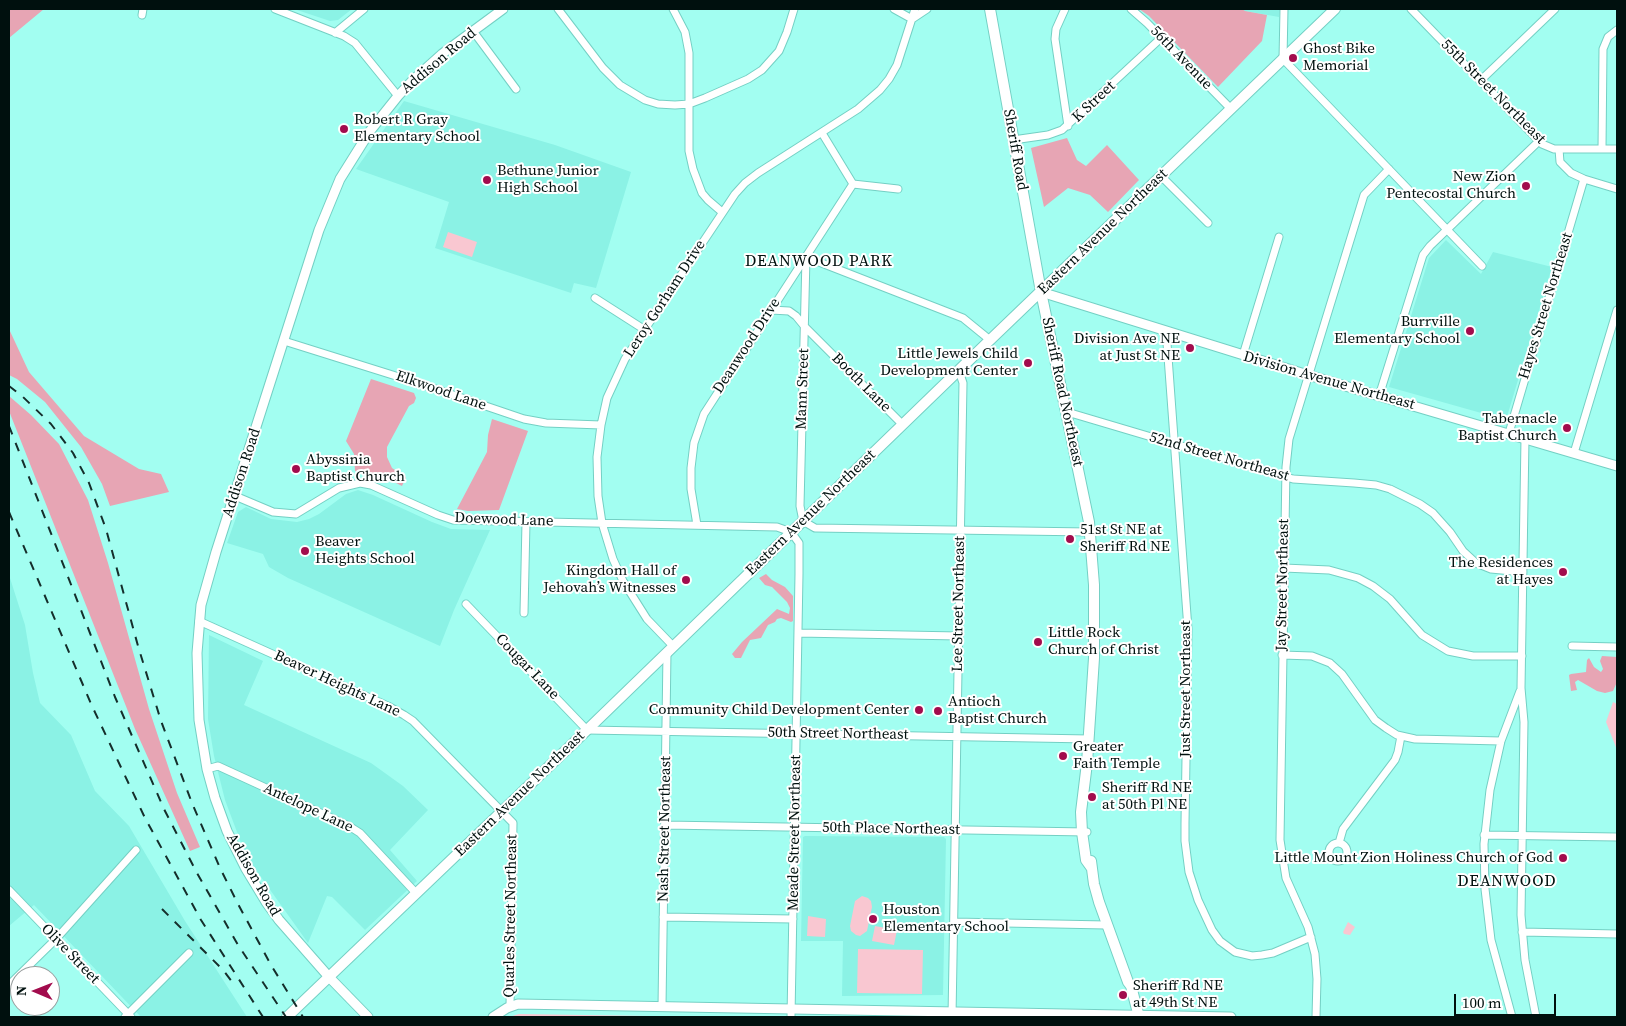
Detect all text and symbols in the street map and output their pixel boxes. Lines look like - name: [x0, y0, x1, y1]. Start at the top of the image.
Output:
- street label: 56th Avenue: [1146, 22, 1216, 94]
- street label: Addison Road: [398, 24, 480, 98]
- street label: 55th Street Northeast: [1437, 36, 1549, 148]
- place label: Ghost Bike Memorial: [1303, 40, 1375, 75]
- marker: Ghost Bike Memorial: [1287, 52, 1299, 64]
- street label: K Street: [1069, 78, 1119, 126]
- street label: Sheriff Road: [999, 108, 1031, 192]
- place label: Robert R Gray Elementary School: [354, 111, 480, 146]
- marker: Robert R Gray Elementary School: [338, 123, 350, 135]
- place label: Bethune Junior High School: [497, 162, 599, 197]
- street label: Eastern Avenue Northeast: [1034, 165, 1172, 299]
- place label: New Zion Pentecostal Church: [1386, 168, 1516, 203]
- marker: Bethune Junior High School: [481, 174, 493, 186]
- marker: New Zion Pentecostal Church: [1520, 180, 1532, 192]
- street label: Hayes Street Northeast: [1515, 230, 1577, 382]
- street label: Leroy Gorham Drive: [620, 237, 710, 361]
- district label: DEANWOOD PARK: [743, 252, 895, 272]
- street label: Deanwood Drive: [709, 295, 785, 397]
- place label: Burrville Elementary School: [1334, 313, 1460, 348]
- street label: Sheriff Road Northeast: [1037, 316, 1087, 468]
- marker: Burrville Elementary School: [1464, 325, 1476, 337]
- place label: Division Ave NE at Just St NE: [1074, 330, 1180, 365]
- marker: Division Ave NE at Just St NE: [1184, 342, 1196, 354]
- place label: Little Jewels Child Development Center: [880, 345, 1018, 380]
- street label: Mann Street: [793, 348, 813, 430]
- street label: Division Avenue Northeast: [1241, 348, 1417, 414]
- street label: Booth Lane: [828, 350, 894, 416]
- marker: Little Jewels Child Development Center: [1022, 357, 1034, 369]
- street label: Elkwood Lane: [393, 367, 489, 415]
- place label: Tabernacle Baptist Church: [1458, 410, 1557, 445]
- marker: Tabernacle Baptist Church: [1561, 422, 1573, 434]
- street label: Addison Road: [219, 426, 265, 520]
- street label: 52nd Street Northeast: [1147, 428, 1291, 486]
- street label: Eastern Avenue Northeast: [742, 446, 880, 580]
- place label: Abyssinia Baptist Church: [306, 451, 405, 486]
- marker: Abyssinia Baptist Church: [290, 463, 302, 475]
- street label: Doewood Lane: [454, 509, 554, 531]
- street label: Jay Street Northeast: [1273, 519, 1293, 651]
- place label: 51st St NE at Sheriff Rd NE: [1080, 521, 1170, 556]
- place label: Beaver Heights School: [315, 533, 415, 568]
- marker: 51st St NE at Sheriff Rd NE: [1064, 533, 1076, 545]
- street label: Lee Street Northeast: [949, 536, 969, 672]
- marker: Beaver Heights School: [299, 545, 311, 557]
- place label: The Residences at Hayes: [1449, 554, 1553, 589]
- place label: Kingdom Hall of Jehovah’s Witnesses: [543, 562, 676, 597]
- marker: The Residences at Hayes: [1557, 566, 1569, 578]
- marker: Kingdom Hall of Jehovah’s Witnesses: [680, 574, 692, 586]
- street label: Just Street Northeast: [1177, 620, 1195, 758]
- place label: Little Rock Church of Christ: [1048, 624, 1159, 659]
- street label: Cougar Lane: [491, 630, 563, 704]
- marker: Little Rock Church of Christ: [1032, 636, 1044, 648]
- street label: Beaver Heights Lane: [271, 647, 403, 721]
- place label: Antioch Baptist Church: [948, 693, 1047, 728]
- place label: Community Child Development Center: [649, 701, 909, 719]
- marker: Community Child Development Center: [913, 704, 925, 716]
- marker: Antioch Baptist Church: [932, 705, 944, 717]
- street label: 50th Street Northeast: [767, 724, 909, 744]
- street label: Eastern Avenue Northeast: [451, 727, 589, 861]
- place label: Greater Faith Temple: [1073, 738, 1160, 773]
- marker: Greater Faith Temple: [1057, 750, 1069, 762]
- street label: Meade Street Northeast: [785, 755, 805, 911]
- street label: Nash Street Northeast: [655, 756, 675, 902]
- street label: Antelope Lane: [260, 779, 356, 837]
- place label: Sheriff Rd NE at 50th Pl NE: [1102, 779, 1192, 814]
- marker: Sheriff Rd NE at 50th Pl NE: [1086, 791, 1098, 803]
- street label: 50th Place Northeast: [822, 819, 960, 839]
- street label: Addison Road: [222, 830, 284, 920]
- street label: Quarles Street Northeast: [501, 834, 521, 998]
- place label: Little Mount Zion Holiness Church of God: [1274, 849, 1553, 867]
- marker: Little Mount Zion Holiness Church of God: [1557, 852, 1569, 864]
- district label: DEANWOOD: [1456, 872, 1558, 892]
- place label: Houston Elementary School: [883, 901, 1009, 936]
- marker: Houston Elementary School: [867, 913, 879, 925]
- street label: Olive Street: [37, 920, 103, 988]
- north arrow: [10, 966, 60, 1016]
- place label: Sheriff Rd NE at 49th St NE: [1133, 977, 1223, 1012]
- scale bar: [1456, 984, 1558, 1016]
- text: N: [11, 985, 31, 996]
- marker: Sheriff Rd NE at 49th St NE: [1117, 989, 1129, 1001]
- text: 100 m: [1462, 992, 1502, 1013]

